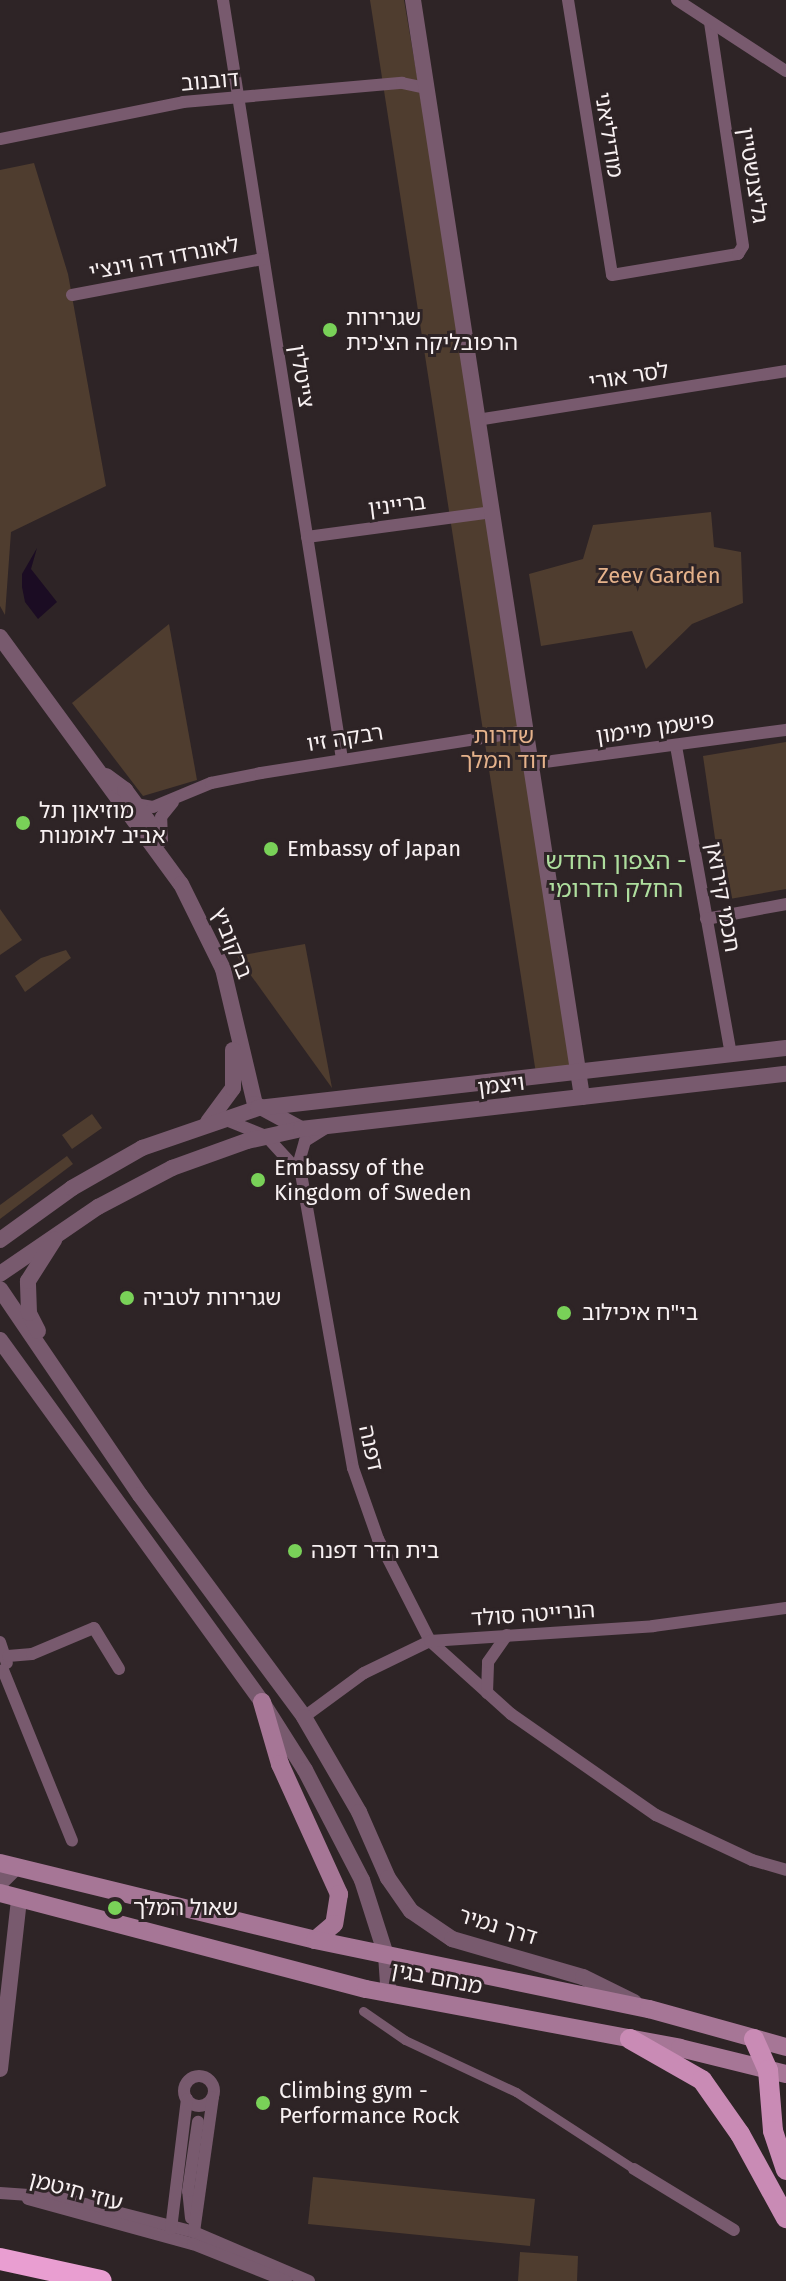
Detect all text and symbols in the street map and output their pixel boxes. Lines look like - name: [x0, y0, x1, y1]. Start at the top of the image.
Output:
- street label: דובנוב: [180, 65, 240, 97]
- street label: מודיליאני: [589, 90, 629, 180]
- street label: גליצנשטיין: [732, 125, 774, 225]
- street label: לאונרדו דה וינצ'י: [87, 231, 241, 285]
- place label: שגרירות הרפובליקה הצ'כית: [346, 304, 518, 356]
- marker: שגרירות הרפובליקה הצ'כית: [321, 321, 339, 339]
- street label: צייטלין: [284, 342, 320, 410]
- street label: לסר אורי: [587, 357, 671, 395]
- street label: בריינין: [366, 488, 428, 522]
- park label: Zeev Garden: [597, 563, 721, 589]
- street label: פישמן מיימון: [594, 707, 716, 749]
- street label: רבקה זיו: [305, 719, 385, 757]
- park label: שדרות דוד המלך: [460, 722, 548, 774]
- place label: מוזיאון תל אביב לאומנות: [39, 797, 166, 848]
- marker: מוזיאון תל אביב לאומנות: [14, 814, 32, 832]
- place label: Embassy of Japan: [287, 836, 461, 862]
- marker: Embassy of Japan: [262, 840, 280, 858]
- street label: חכמי קירואן: [700, 840, 746, 954]
- district label: הצפון החדש - החלק הדרומי: [545, 848, 687, 904]
- street label: ברקוביץ: [206, 903, 258, 983]
- street label: ויצמן: [476, 1069, 526, 1101]
- place label: Embassy of the Kingdom of Sweden: [274, 1154, 472, 1206]
- marker: Embassy of the Kingdom of Sweden: [249, 1171, 267, 1189]
- place label: שגרירות לטביה: [143, 1285, 281, 1311]
- marker: שגרירות לטביה: [118, 1289, 136, 1307]
- place label: בי"ח איכילוב: [582, 1300, 698, 1326]
- marker: בי"ח איכילוב: [553, 1302, 575, 1324]
- street label: דפנה: [353, 1423, 389, 1473]
- place label: בית הדר דפנה: [311, 1538, 439, 1564]
- marker: בית הדר דפנה: [286, 1542, 304, 1560]
- street label: הנרייטה סולד: [470, 1597, 596, 1631]
- place label: שאול המלך: [133, 1895, 238, 1921]
- marker: שאול המלך: [104, 1897, 126, 1919]
- street label: דרך נמיר: [456, 1902, 540, 1950]
- street label: מנחם בגין: [389, 1956, 485, 2000]
- place label: Climbing gym - Performance Rock: [279, 2077, 459, 2128]
- marker: Climbing gym - Performance Rock: [254, 2094, 272, 2112]
- street label: עוזי חיטמן: [26, 2166, 126, 2216]

